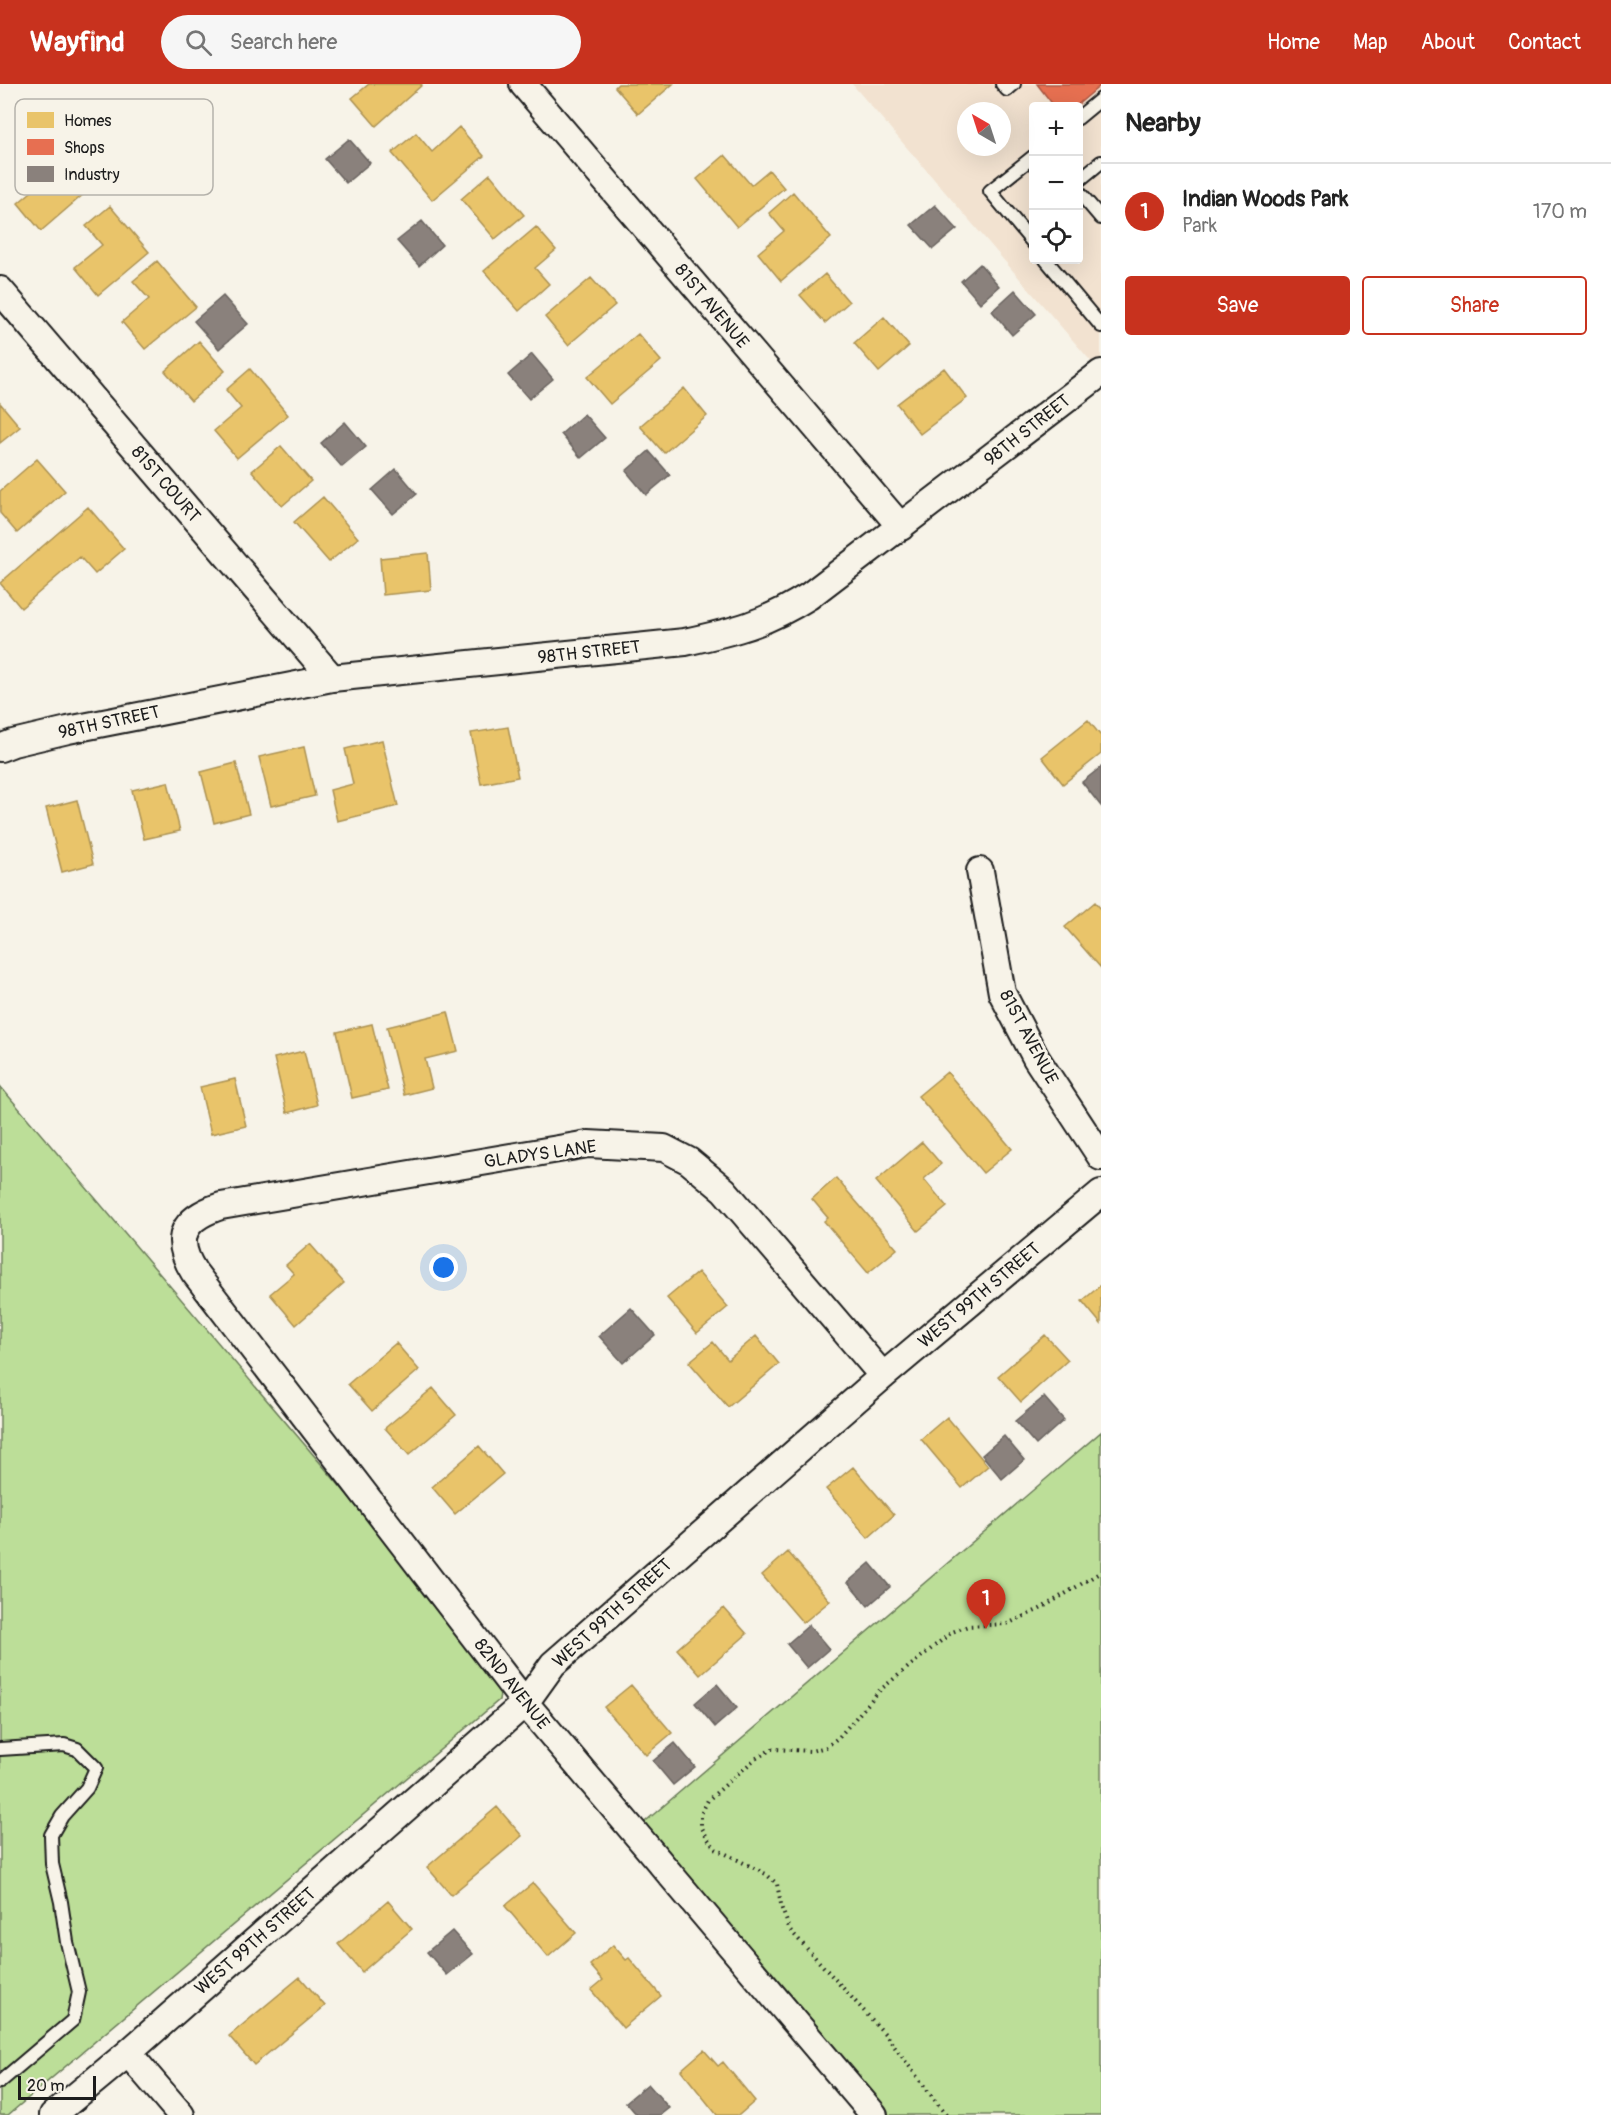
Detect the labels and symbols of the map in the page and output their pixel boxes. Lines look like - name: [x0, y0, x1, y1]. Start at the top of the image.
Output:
- legend: [15, 99, 213, 195]
- north arrow: [957, 102, 1011, 156]
- text: Homes: [64, 111, 112, 131]
- text: Shops: [64, 138, 104, 158]
- text: Industry: [64, 165, 120, 185]
- street label: 81ST AVENUE: [669, 259, 754, 353]
- street label: 98TH STREET: [980, 390, 1075, 471]
- street label: 81ST COURT: [126, 441, 205, 528]
- street label: 98TH STREET: [537, 636, 642, 669]
- street label: 98TH STREET: [56, 701, 162, 744]
- street label: 81ST AVENUE: [994, 986, 1063, 1088]
- street label: GLADYS LANE: [482, 1135, 598, 1174]
- street label: WEST 99TH STREET: [913, 1238, 1045, 1353]
- your location: [429, 1253, 458, 1282]
- street label: WEST 99TH STREET: [548, 1554, 677, 1673]
- pin: 1: [966, 1580, 1006, 1629]
- street label: 82ND AVENUE: [469, 1634, 554, 1735]
- street label: WEST 99TH STREET: [190, 1883, 320, 2000]
- scale bar: [18, 2073, 96, 2100]

